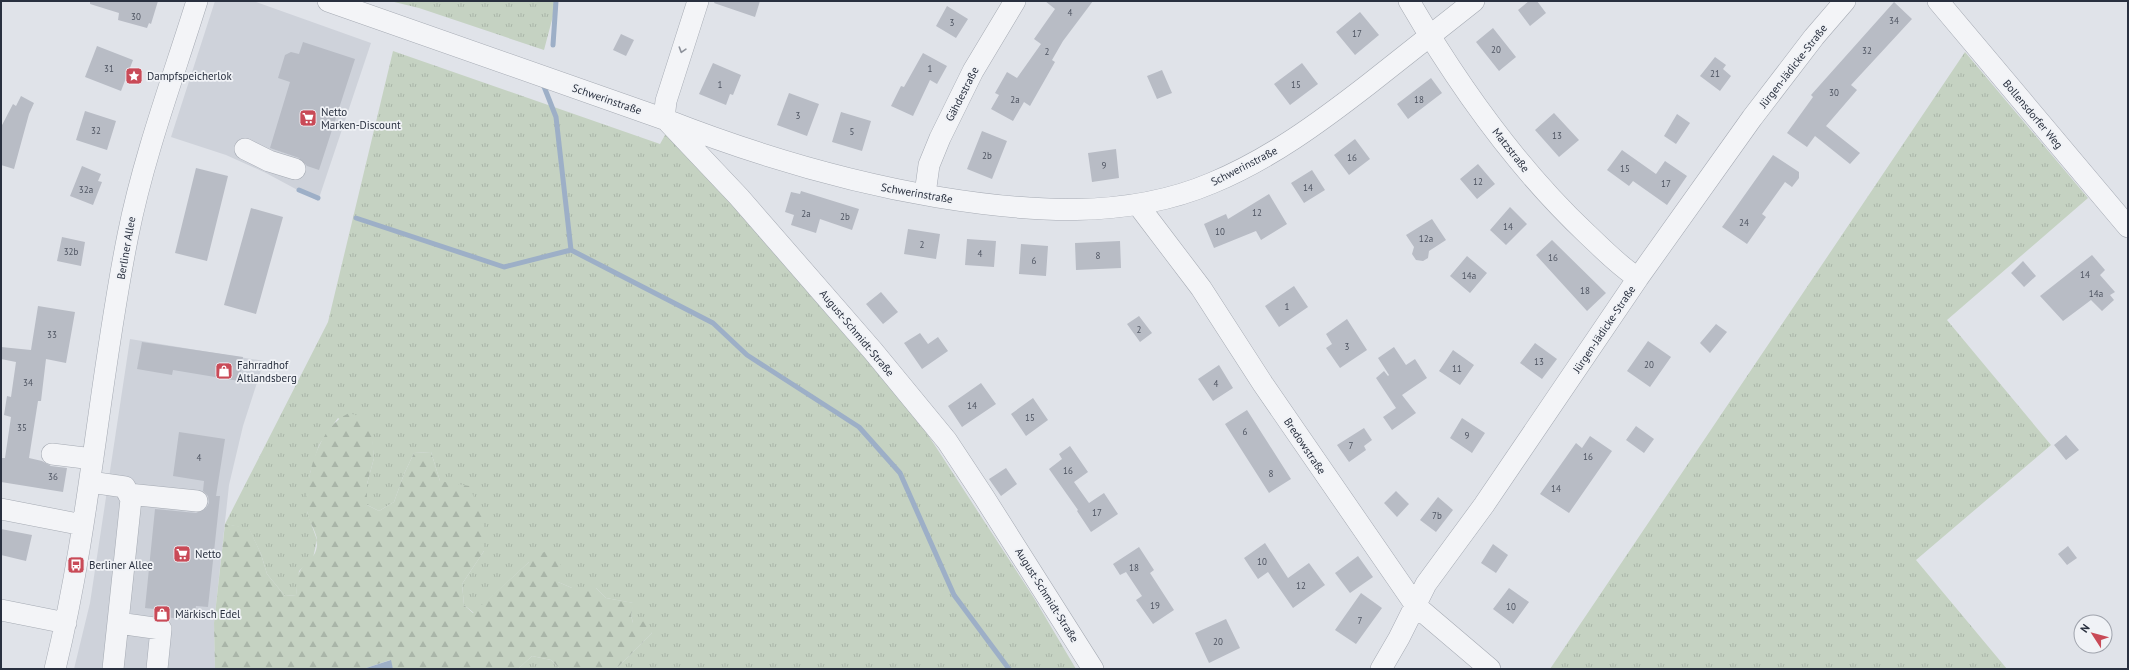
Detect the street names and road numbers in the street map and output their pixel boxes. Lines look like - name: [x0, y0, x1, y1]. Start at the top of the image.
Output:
- street label: Jürgen-Jädicke-Straße: [1755, 21, 1830, 111]
- street label: Gähdestraße: [942, 64, 982, 124]
- street label: Bollensdorfer Weg: [2000, 77, 2066, 152]
- street label: Schwerinstraße: [570, 81, 644, 118]
- street label: Matzstraße: [1489, 125, 1533, 175]
- street label: Schwerinstraße: [1208, 143, 1280, 189]
- street label: Schwerinstraße: [880, 180, 954, 206]
- street label: Berliner Allee: [114, 215, 138, 281]
- street label: Jürgen-Jädicke-Straße: [1569, 282, 1639, 376]
- street label: August-Schmidt-Straße: [817, 287, 898, 380]
- street label: Bredowstraße: [1281, 415, 1329, 477]
- street label: August-Schmidt-Straße: [1012, 545, 1082, 645]

